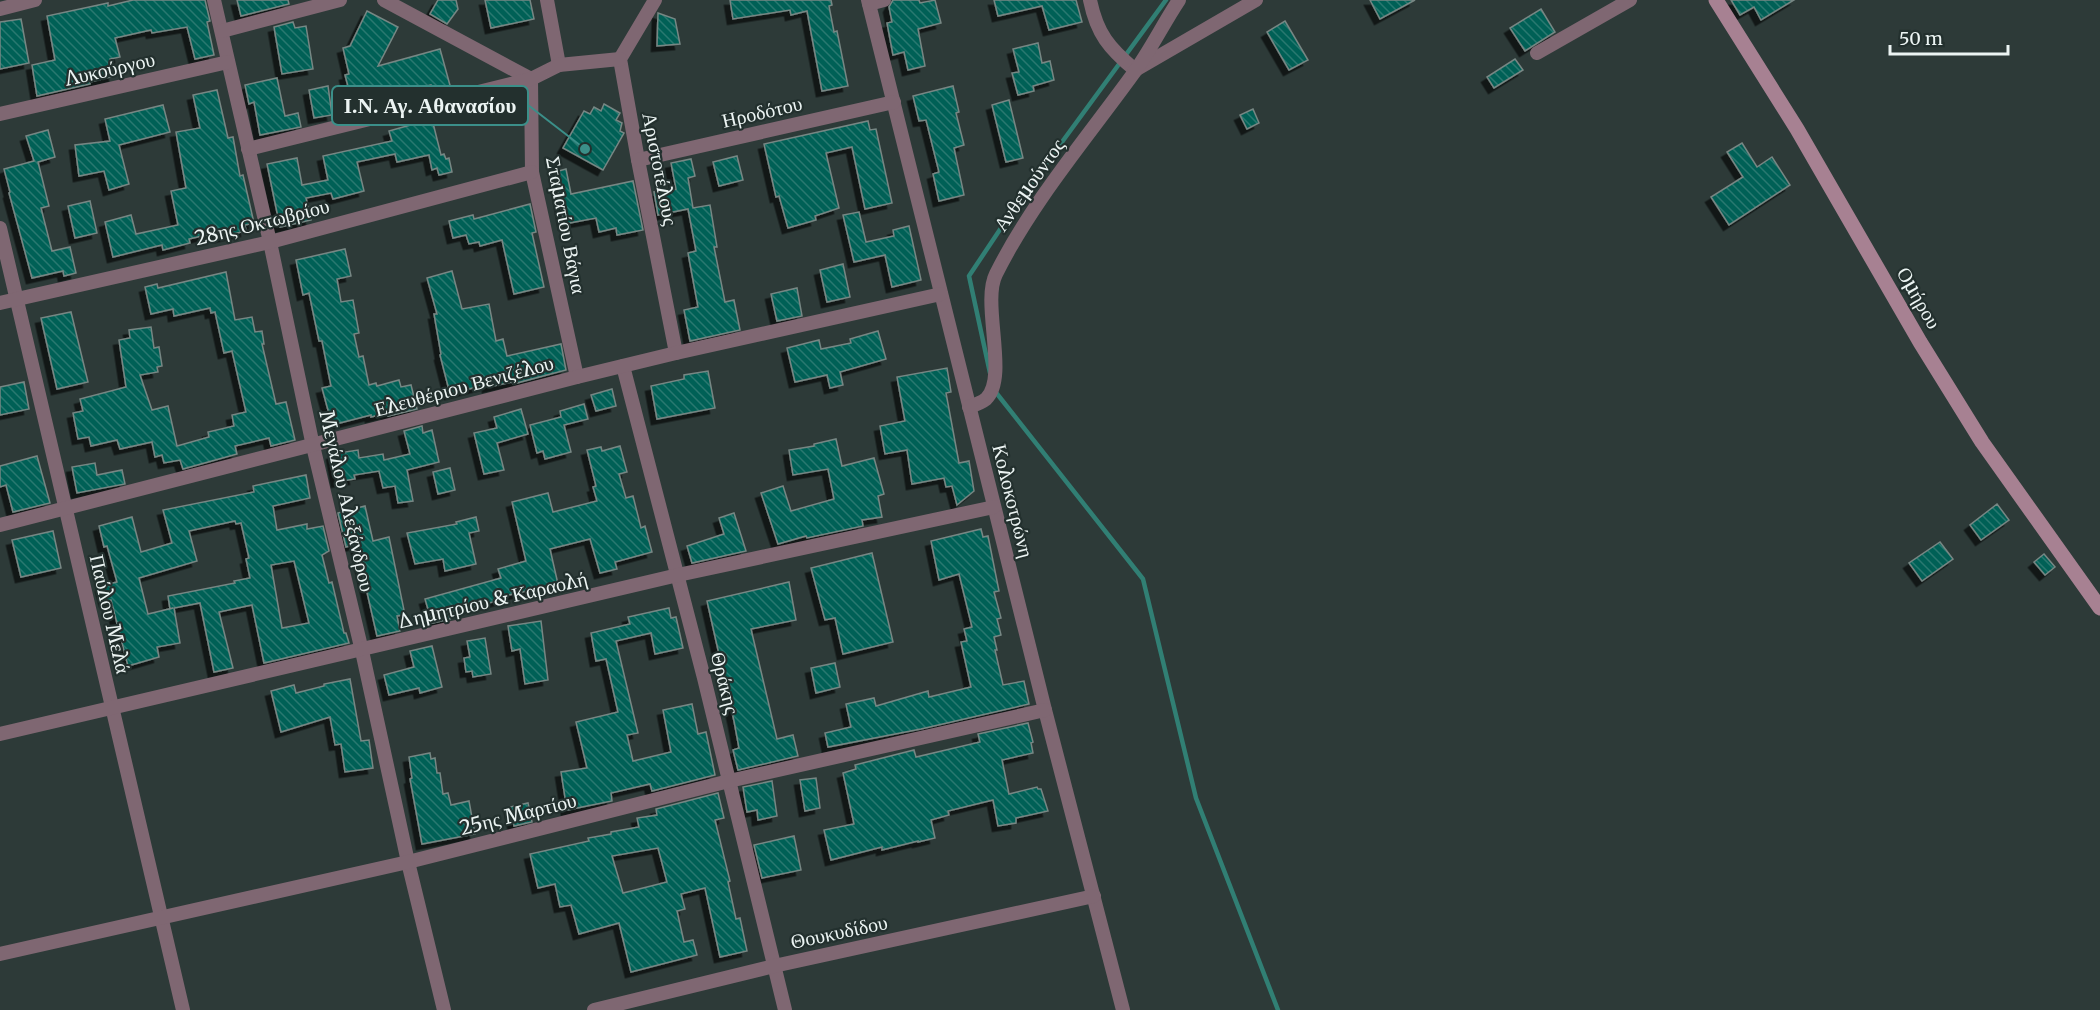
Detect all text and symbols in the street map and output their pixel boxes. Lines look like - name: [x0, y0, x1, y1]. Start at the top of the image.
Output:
- scale bar: [1890, 18, 2008, 56]
- text: 50 m: [1899, 27, 1943, 50]
- street label: Λυκούργου: [62, 46, 157, 91]
- callout: Ι.Ν. Αγ. Αθανασίου: [332, 86, 528, 125]
- street label: Ηροδότου: [719, 90, 805, 133]
- text: Ι.Ν. Αγ. Αθανασίου: [344, 92, 516, 119]
- street label: Αριστοτέλους: [637, 110, 684, 228]
- street label: Ανθεμούντος: [988, 134, 1070, 236]
- street label: Σταματίου Βάγια: [541, 154, 592, 296]
- street label: 28ης Οκτωβρίου: [192, 193, 332, 250]
- street label: Ομήρου: [1892, 262, 1947, 333]
- street label: Ελευθέριου Βενιζέλου: [372, 350, 556, 421]
- street label: Μεγάλου Αλεξάνδρου: [314, 408, 381, 594]
- street label: Κολοκοτρώνη: [987, 441, 1040, 560]
- street label: Παύλου Μελά: [85, 552, 136, 676]
- street label: Δημητρίου & Καραολή: [394, 565, 590, 634]
- street label: Θράκης: [706, 649, 745, 717]
- street label: 25ης Μαρτίου: [457, 787, 579, 840]
- street label: Θουκυδίδου: [788, 909, 890, 954]

